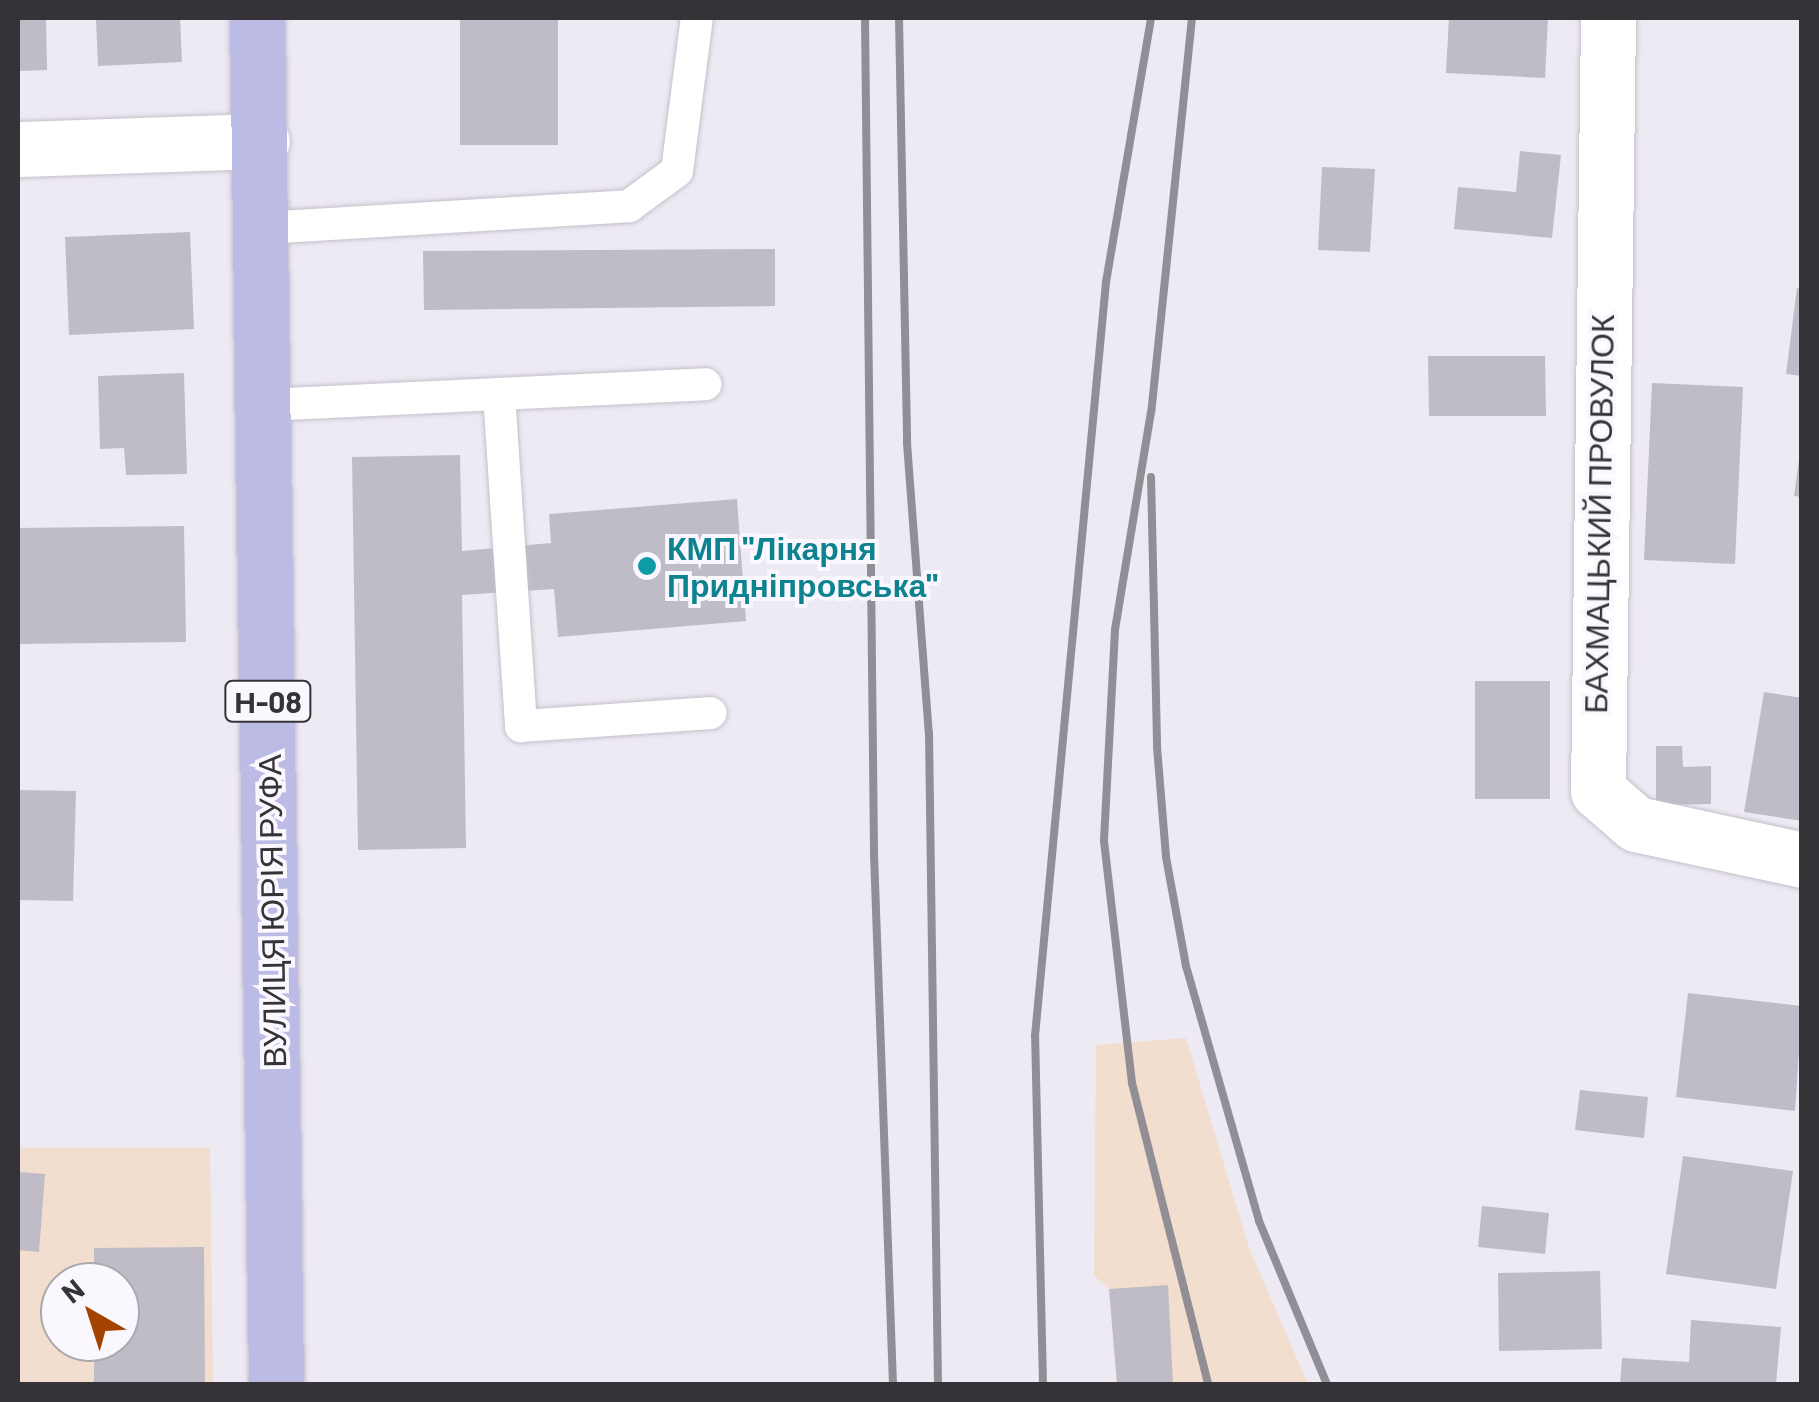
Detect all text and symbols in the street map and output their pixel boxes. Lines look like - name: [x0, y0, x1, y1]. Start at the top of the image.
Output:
- street label: БАХМАЦЬКИЙ ПРОВУЛОК: [1575, 314, 1621, 714]
- place label: КМП "Лікарня Придніпровська": [667, 529, 938, 604]
- marker: КМП "Лікарня Придніпровська": [636, 555, 658, 577]
- road number: Н-08: [223, 676, 313, 726]
- street label: ВУЛИЦЯ ЮРІЯ РУФА: [249, 754, 293, 1068]
- north arrow: [40, 1262, 140, 1362]
- text: N: [54, 1271, 90, 1309]

